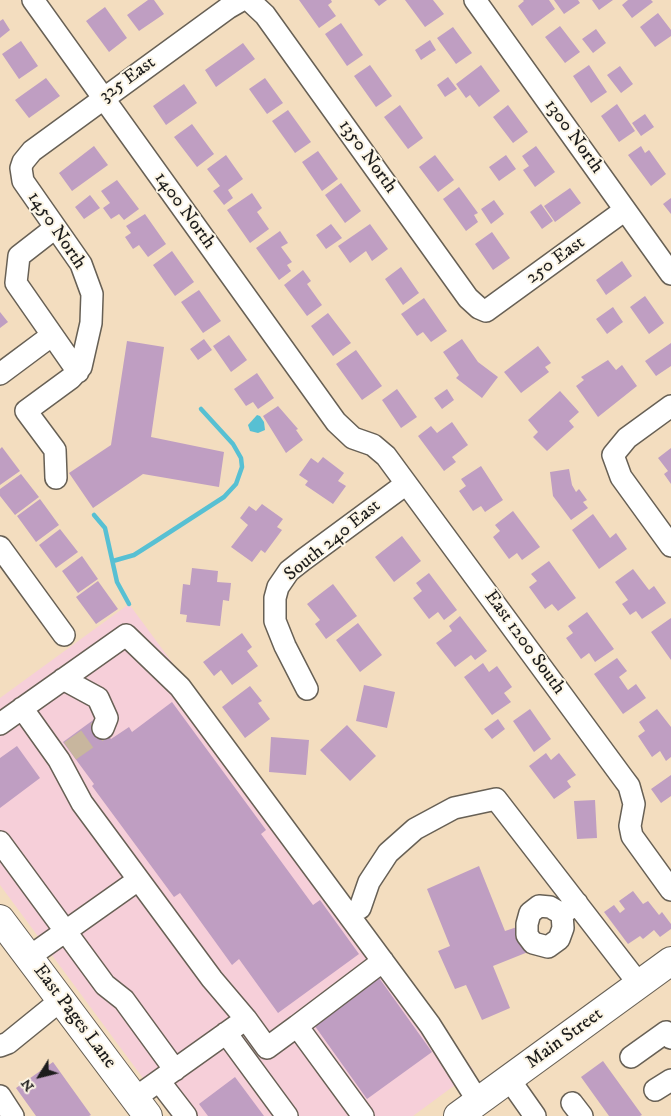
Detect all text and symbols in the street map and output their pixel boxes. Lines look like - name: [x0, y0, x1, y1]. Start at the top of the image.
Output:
- street label: 325 East: [95, 52, 161, 108]
- street label: 1300 North: [538, 95, 608, 179]
- street label: 1350 North: [333, 116, 401, 198]
- street label: 1400 North: [148, 168, 220, 254]
- street label: 1450 North: [22, 188, 90, 274]
- street label: 250 East: [522, 232, 590, 290]
- street label: South 240 East: [280, 495, 386, 587]
- street label: East 1200 South: [479, 586, 569, 700]
- street label: East Pages Lane: [28, 961, 120, 1073]
- street label: Main Street: [522, 1004, 608, 1074]
- north arrow: [15, 1051, 65, 1101]
- text: N: [17, 1075, 39, 1095]

